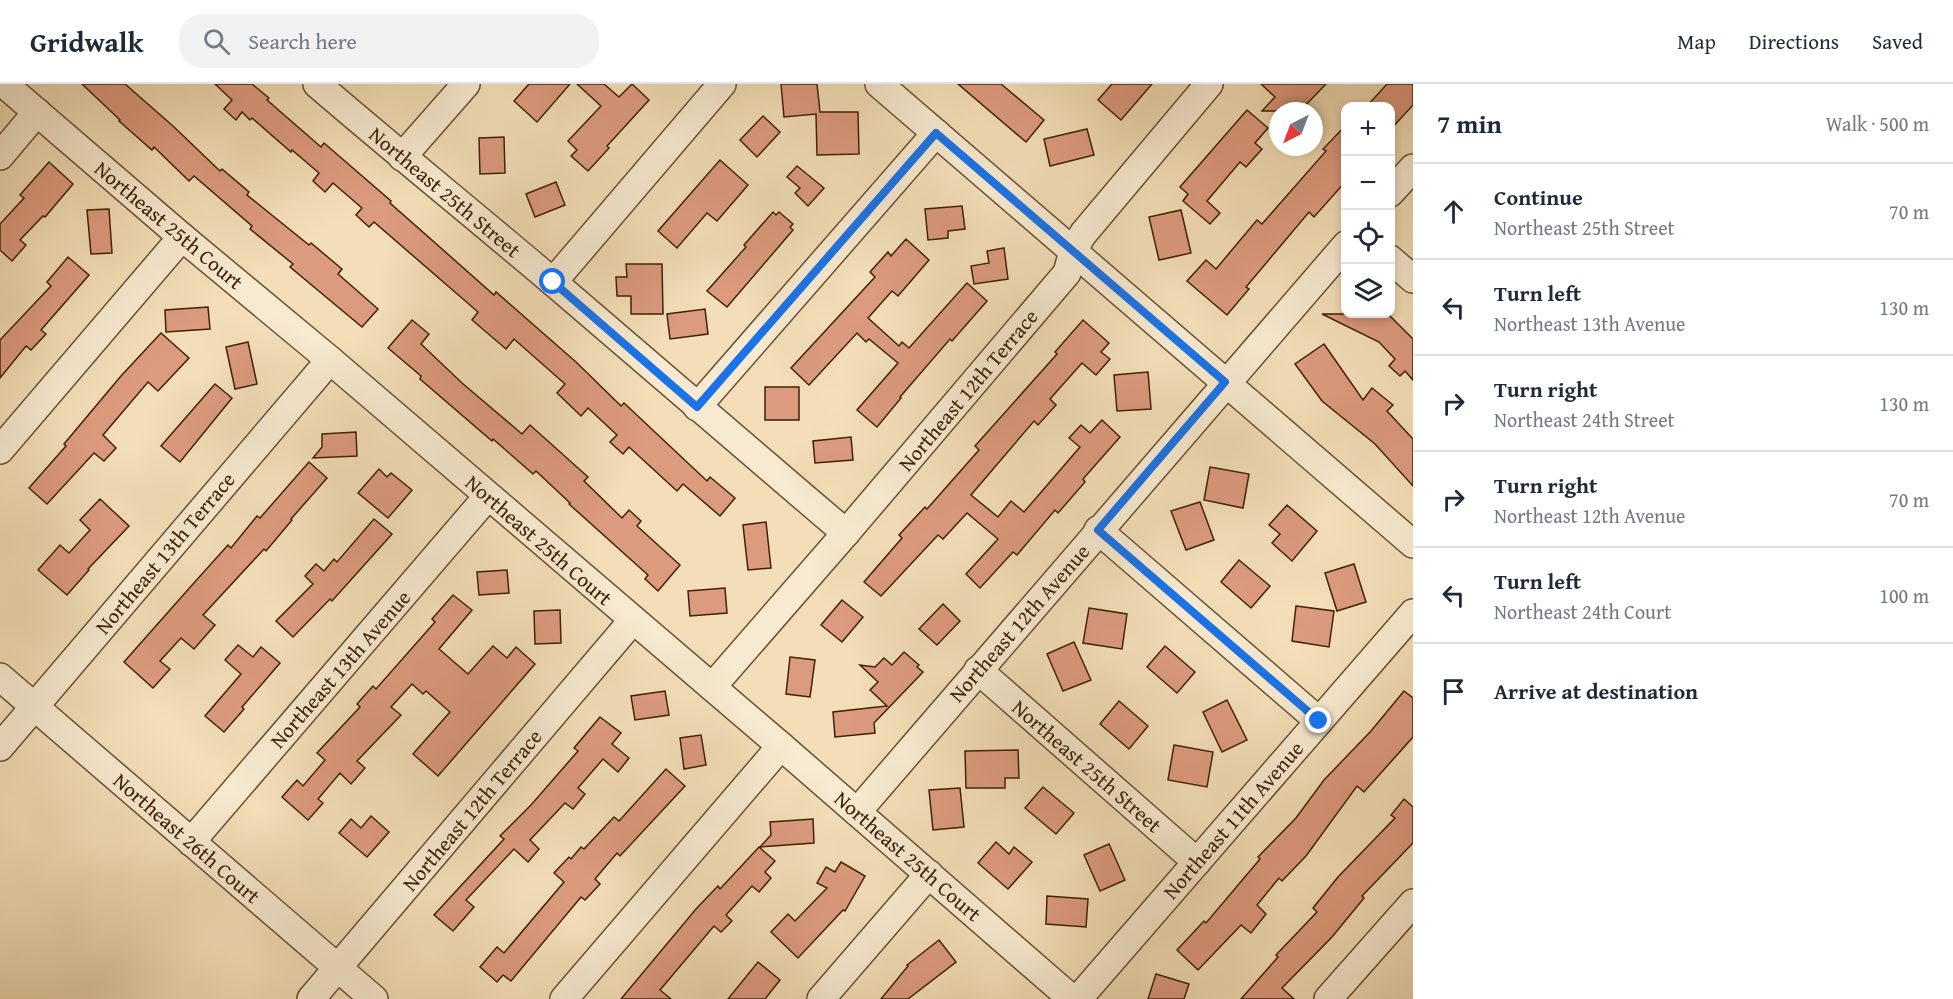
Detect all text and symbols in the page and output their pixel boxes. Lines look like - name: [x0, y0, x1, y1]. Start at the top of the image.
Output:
- search box: [179, 14, 599, 68]
- text: Gridwalk: [30, 21, 143, 62]
- icon: search: [200, 25, 233, 58]
- text: Search here: [248, 25, 357, 57]
- text: Map: [1677, 26, 1716, 57]
- text: Directions: [1749, 26, 1839, 57]
- text: Saved: [1872, 26, 1923, 57]
- north arrow: [1269, 102, 1323, 156]
- map controls: [1341, 102, 1395, 318]
- button: +: [1341, 102, 1395, 156]
- text: 7 min: [1437, 104, 1502, 143]
- text: Walk · 500 m: [1826, 109, 1929, 138]
- street label: Northeast 25th Street: [362, 119, 528, 265]
- street label: Northeast 25th Court: [88, 153, 251, 297]
- button: −: [1341, 156, 1395, 210]
- text: Continue: [1494, 181, 1583, 213]
- icon: ahead: [1437, 195, 1470, 228]
- text: 70 m: [1889, 197, 1929, 226]
- button: locate: [1341, 210, 1395, 264]
- text: Northeast 25th Street: [1494, 213, 1675, 242]
- button: layers: [1341, 264, 1395, 318]
- route start: [539, 268, 565, 294]
- text: Turn left: [1494, 277, 1581, 309]
- icon: left: [1437, 291, 1470, 324]
- text: 130 m: [1879, 293, 1929, 322]
- street label: Northeast 12th Terrace: [891, 302, 1045, 478]
- text: Northeast 13th Avenue: [1494, 309, 1685, 338]
- text: Turn right: [1494, 373, 1597, 405]
- icon: right: [1437, 387, 1470, 420]
- text: 130 m: [1879, 389, 1929, 418]
- text: Northeast 24th Street: [1494, 405, 1675, 434]
- street label: Northeast 13th Terrace: [88, 465, 242, 641]
- street label: Northeast 25th Court: [459, 467, 620, 613]
- text: Turn right: [1494, 469, 1597, 501]
- icon: right: [1437, 483, 1470, 516]
- text: 70 m: [1889, 485, 1929, 514]
- text: Northeast 12th Avenue: [1494, 501, 1685, 530]
- street label: Northeast 12th Avenue: [941, 537, 1097, 709]
- text: Turn left: [1494, 565, 1581, 597]
- icon: left: [1437, 579, 1470, 612]
- text: 100 m: [1879, 581, 1929, 610]
- street label: Northeast 13th Avenue: [262, 583, 418, 755]
- text: Northeast 24th Court: [1494, 597, 1671, 626]
- icon: arrive: [1437, 675, 1470, 708]
- text: Arrive at destination: [1494, 675, 1698, 707]
- street label: Northeast 25th Street: [1005, 692, 1169, 840]
- route end: [1305, 707, 1331, 733]
- street label: Northeast 12th Terrace: [395, 722, 549, 898]
- street label: Northeast 11th Avenue: [1155, 734, 1311, 906]
- street label: Northeast 26th Court: [107, 765, 268, 911]
- street label: Northeast 25th Court: [828, 783, 989, 929]

